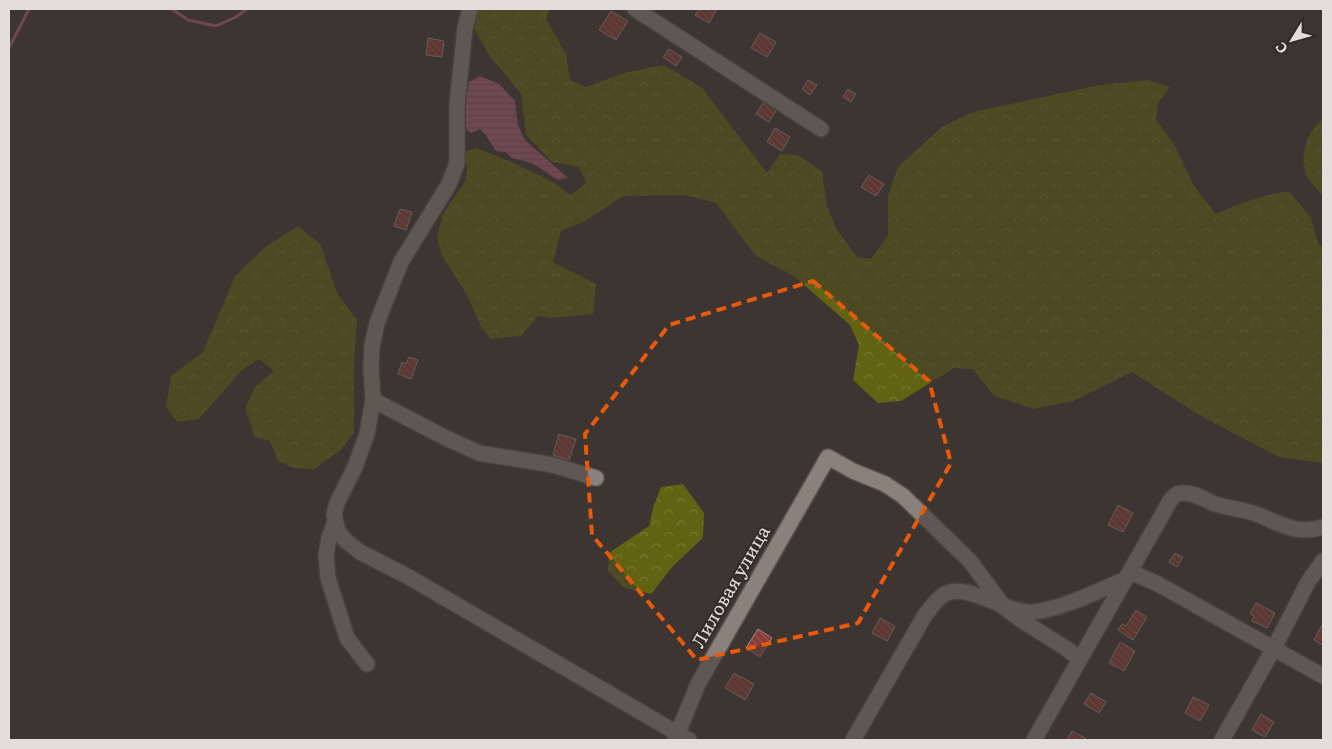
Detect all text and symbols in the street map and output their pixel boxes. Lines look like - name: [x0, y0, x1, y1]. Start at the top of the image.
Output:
- north arrow: [1267, 15, 1317, 65]
- text: С: [1270, 38, 1292, 58]
- street label: Лиловая улица: [684, 520, 776, 652]

